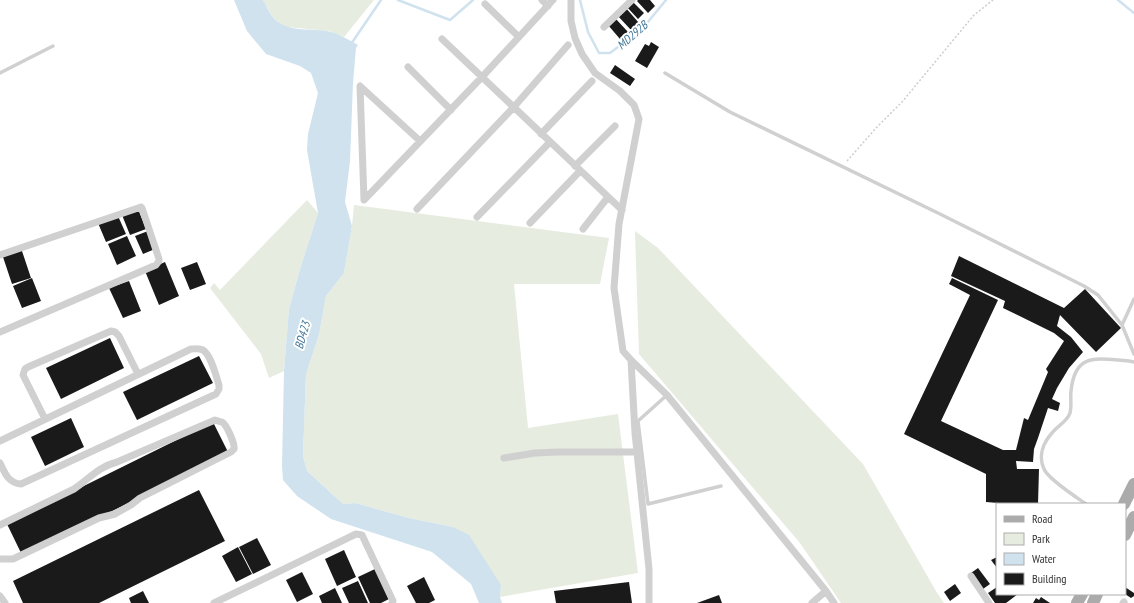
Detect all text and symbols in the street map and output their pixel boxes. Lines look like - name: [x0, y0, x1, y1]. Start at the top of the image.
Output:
- water label: MD292B: [614, 17, 651, 52]
- water label: BD423: [291, 318, 314, 351]
- legend: [996, 503, 1126, 595]
- text: Road: [1032, 511, 1052, 526]
- text: Park: [1032, 531, 1050, 546]
- text: Water: [1032, 551, 1057, 566]
- text: Building: [1032, 571, 1067, 586]

